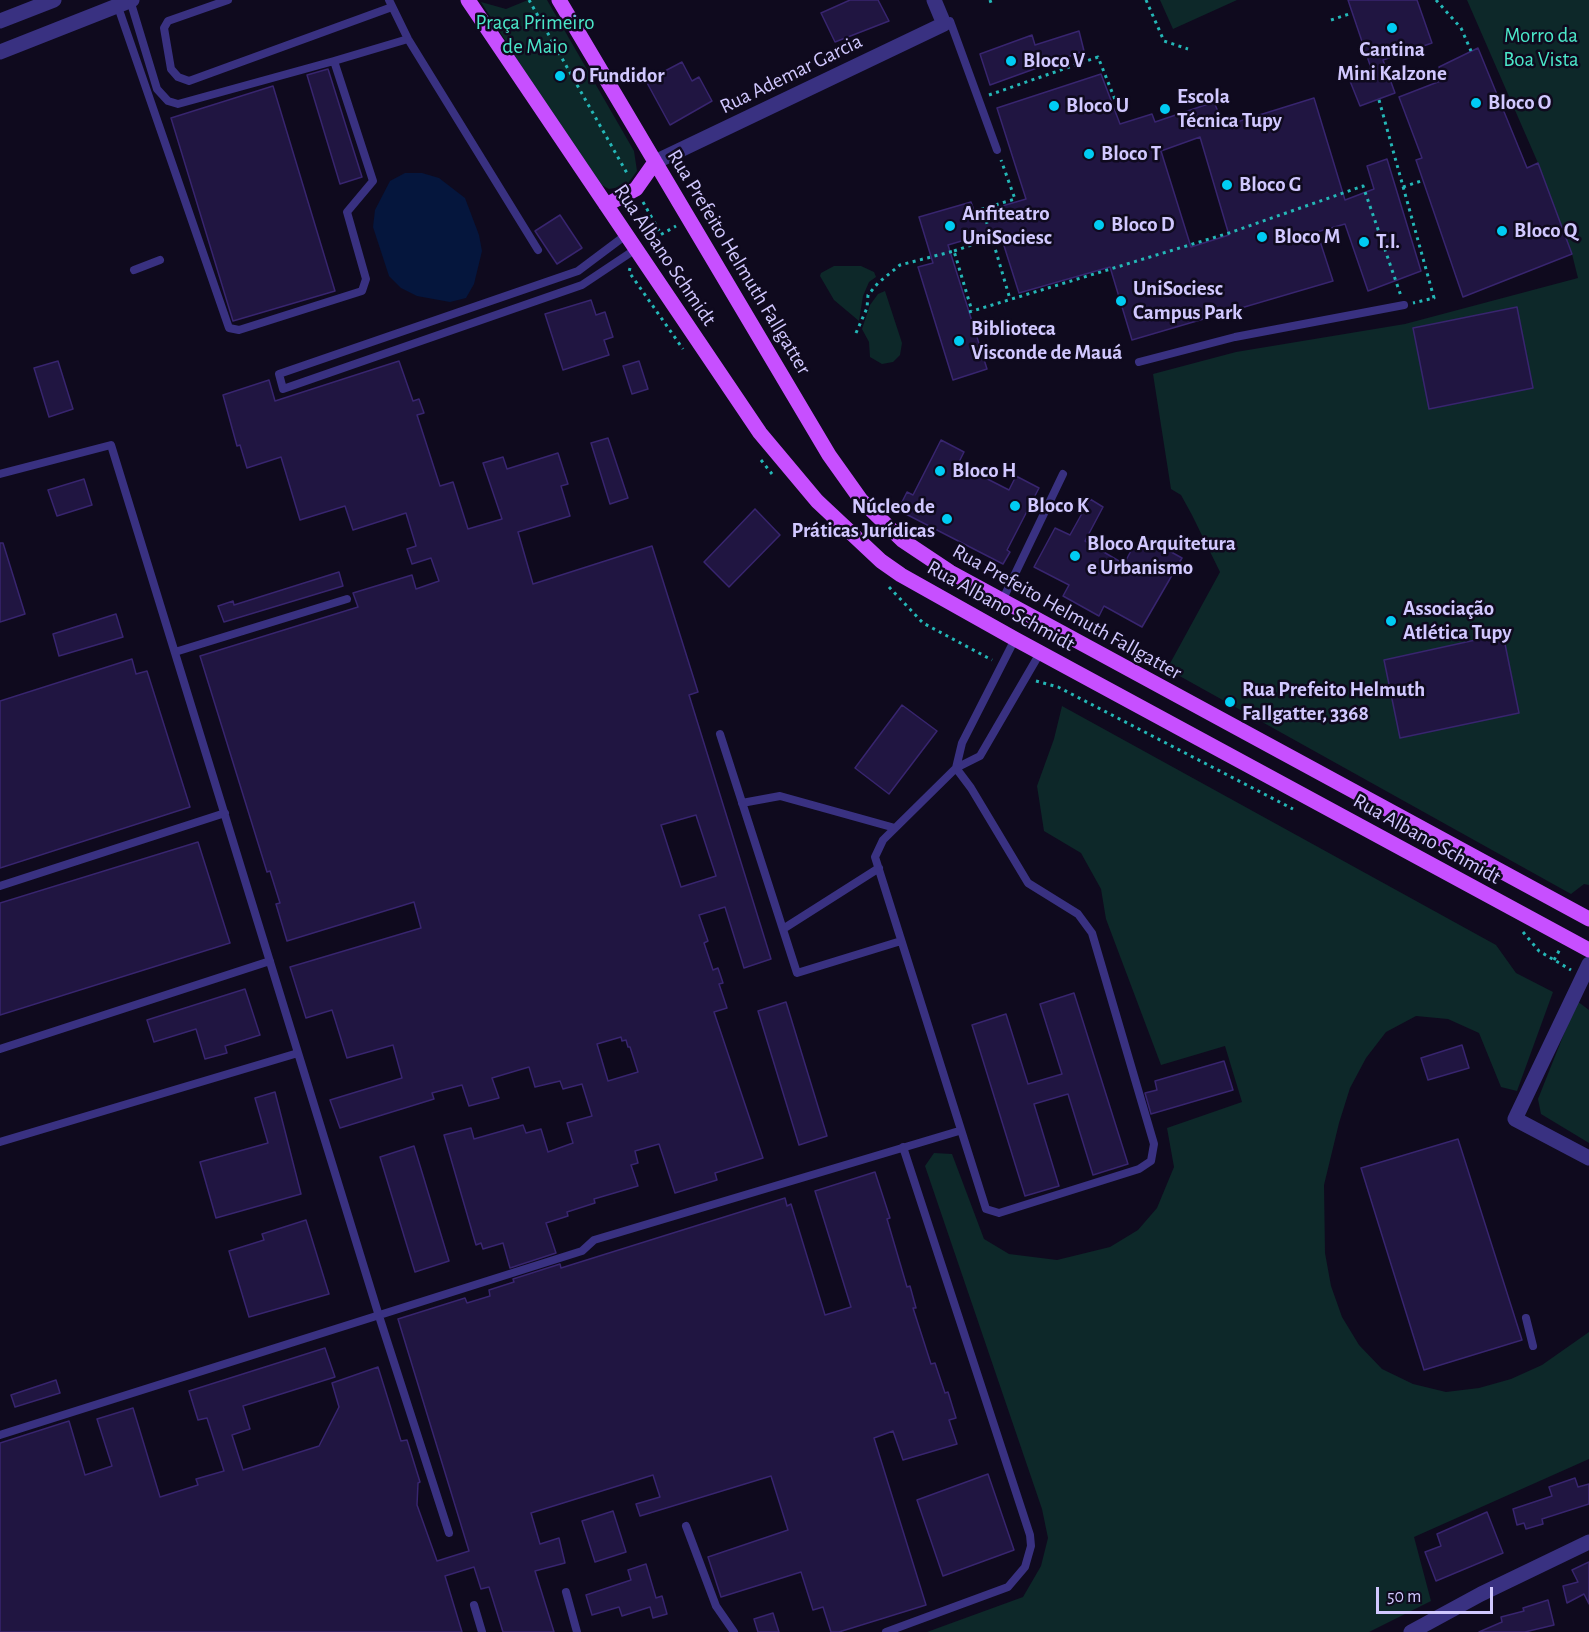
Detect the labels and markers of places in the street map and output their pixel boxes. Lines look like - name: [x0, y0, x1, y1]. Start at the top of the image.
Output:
- marker: Cantina Mini Kalzone: [1385, 21, 1399, 35]
- place label: Cantina Mini Kalzone: [1337, 37, 1447, 87]
- place label: Bloco V: [1023, 48, 1085, 74]
- marker: Bloco V: [1004, 54, 1018, 68]
- place label: O Fundidor: [572, 63, 665, 89]
- marker: O Fundidor: [553, 69, 567, 83]
- place label: Escola Técnica Tupy: [1177, 84, 1282, 134]
- place label: Bloco O: [1488, 90, 1551, 116]
- place label: Bloco U: [1066, 93, 1129, 119]
- marker: Bloco O: [1469, 96, 1483, 110]
- marker: Bloco U: [1047, 99, 1061, 113]
- marker: Escola Técnica Tupy: [1158, 102, 1172, 116]
- place label: Bloco T: [1101, 141, 1161, 167]
- marker: Bloco T: [1082, 147, 1096, 161]
- place label: Bloco G: [1239, 172, 1301, 198]
- marker: Bloco G: [1220, 178, 1234, 192]
- place label: Anfiteatro UniSociesc: [962, 201, 1052, 251]
- place label: Bloco D: [1111, 212, 1174, 238]
- marker: Bloco D: [1092, 218, 1106, 232]
- place label: Bloco Q: [1514, 218, 1577, 244]
- marker: Anfiteatro UniSociesc: [943, 219, 957, 233]
- place label: Bloco M: [1274, 224, 1340, 250]
- marker: Bloco Q: [1495, 224, 1509, 238]
- place label: T.I.: [1376, 229, 1400, 255]
- marker: Bloco M: [1255, 230, 1269, 244]
- marker: T.I.: [1357, 235, 1371, 249]
- place label: UniSociesc Campus Park: [1133, 276, 1242, 326]
- marker: UniSociesc Campus Park: [1114, 294, 1128, 308]
- place label: Biblioteca Visconde de Mauá: [971, 316, 1122, 366]
- marker: Biblioteca Visconde de Mauá: [952, 334, 966, 348]
- place label: Bloco H: [952, 458, 1016, 484]
- marker: Bloco H: [933, 464, 947, 478]
- place label: Bloco K: [1027, 493, 1089, 519]
- place label: Núcleo de Práticas Jurídicas: [792, 494, 935, 544]
- marker: Bloco K: [1008, 499, 1022, 513]
- marker: Núcleo de Práticas Jurídicas: [940, 512, 954, 526]
- place label: Bloco Arquitetura e Urbanismo: [1087, 531, 1236, 581]
- marker: Bloco Arquitetura e Urbanismo: [1068, 549, 1082, 563]
- place label: Associação Atlética Tupy: [1403, 596, 1512, 646]
- marker: Associação Atlética Tupy: [1384, 614, 1398, 628]
- place label: Rua Prefeito Helmuth Fallgatter, 3368: [1242, 677, 1425, 727]
- marker: Rua Prefeito Helmuth Fallgatter, 3368: [1223, 695, 1237, 709]

